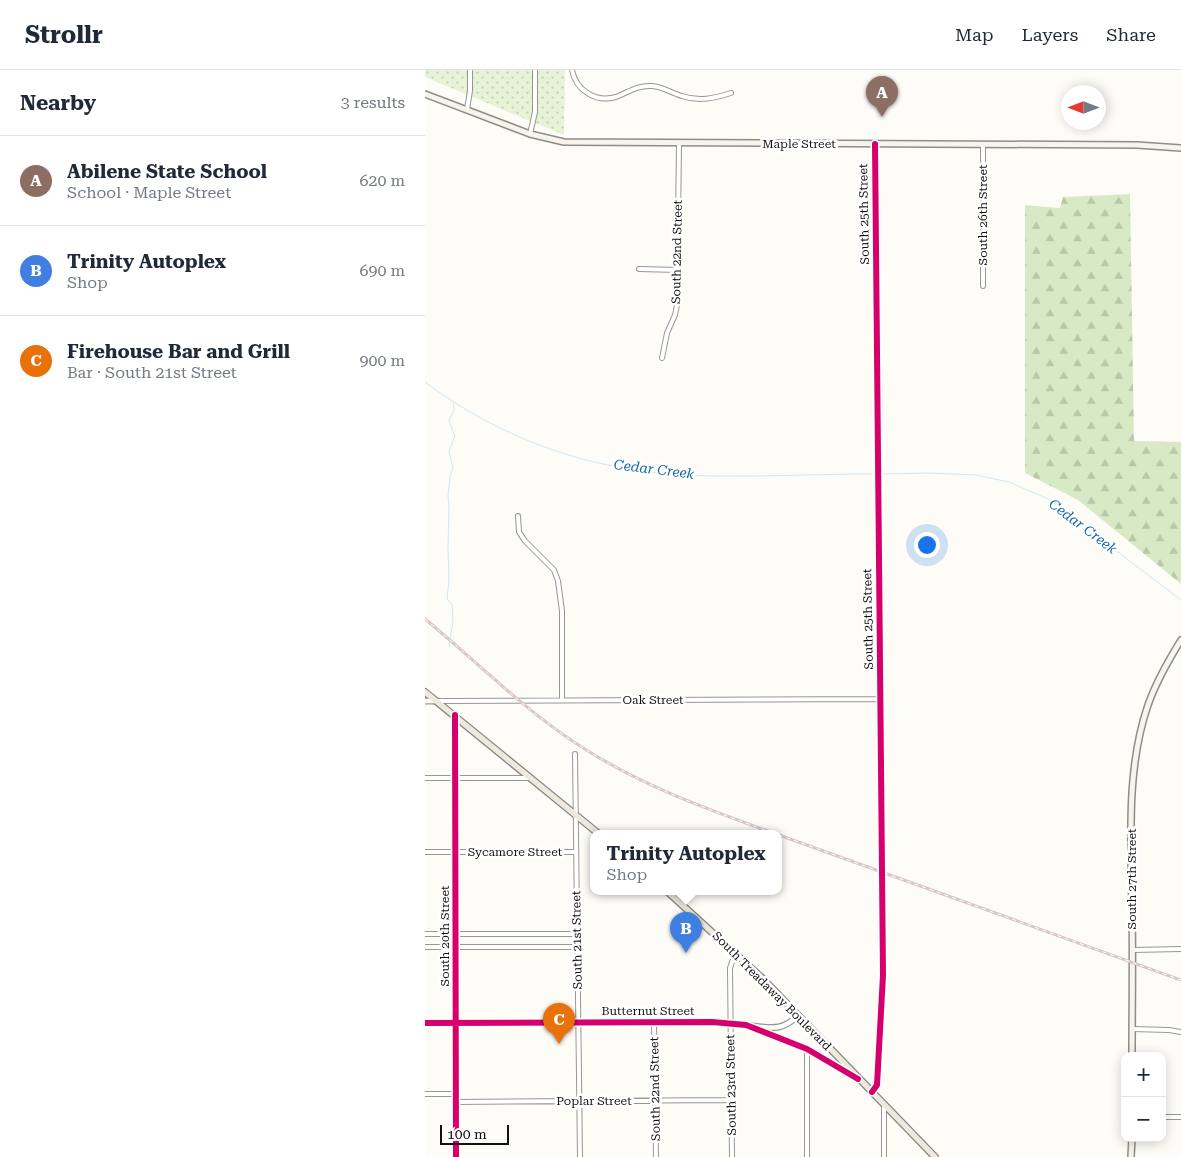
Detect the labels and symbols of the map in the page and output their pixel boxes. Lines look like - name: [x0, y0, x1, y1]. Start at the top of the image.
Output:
- pin: A: [866, 76, 898, 117]
- north arrow: [1061, 85, 1106, 130]
- street label: Maple Street: [762, 137, 836, 151]
- street label: South 25th Street: [856, 163, 872, 265]
- street label: South 26th Street: [976, 164, 990, 265]
- street label: South 22nd Street: [669, 199, 685, 304]
- water label: Cedar Creek: [613, 456, 695, 482]
- water label: Cedar Creek: [1046, 495, 1120, 557]
- your location: [914, 532, 940, 558]
- street label: South 25th Street: [860, 568, 876, 670]
- street label: Oak Street: [622, 693, 684, 707]
- street label: South 27th Street: [1125, 828, 1139, 929]
- street label: Sycamore Street: [468, 845, 563, 859]
- street label: South 20th Street: [438, 885, 452, 986]
- street label: South 21st Street: [569, 890, 585, 990]
- pin: B: [670, 912, 702, 953]
- street label: South Treadaway Boulevard: [710, 929, 835, 1054]
- pin: C: [543, 1003, 575, 1044]
- street label: Butternut Street: [602, 1004, 695, 1018]
- street label: South 23rd Street: [723, 1034, 739, 1136]
- street label: South 22nd Street: [647, 1036, 663, 1141]
- street label: Poplar Street: [556, 1094, 632, 1108]
- scale bar: [440, 1122, 509, 1145]

